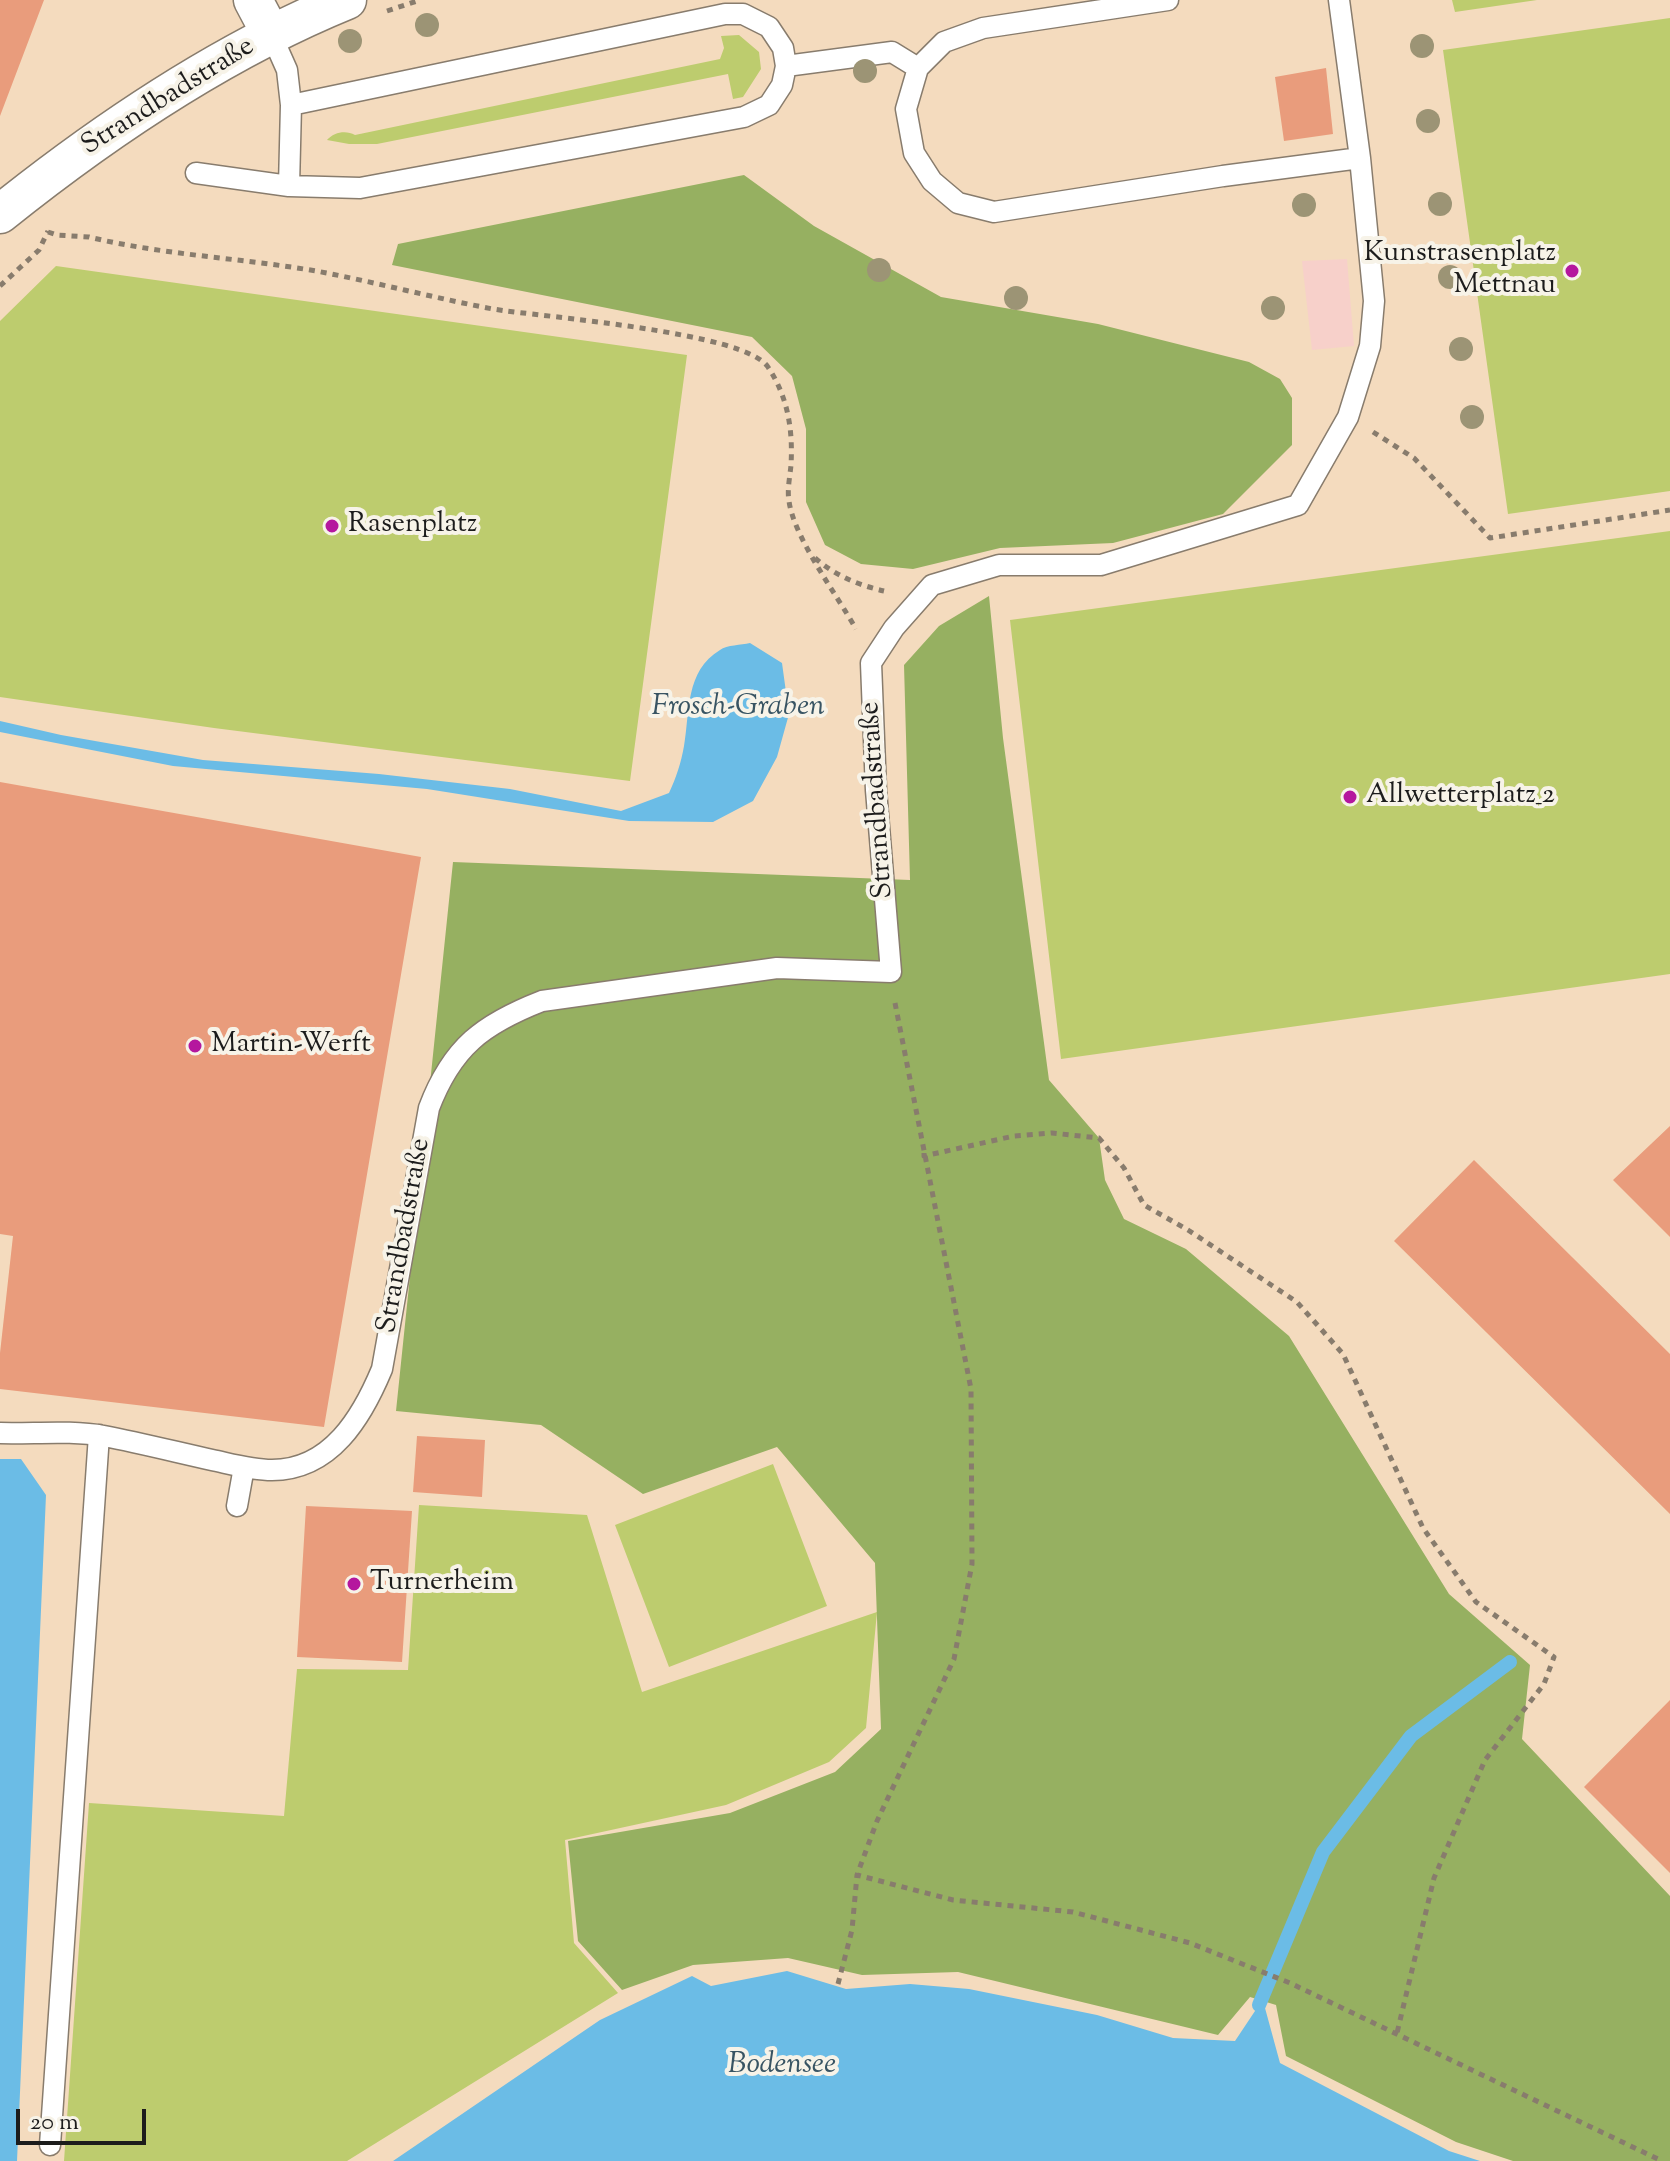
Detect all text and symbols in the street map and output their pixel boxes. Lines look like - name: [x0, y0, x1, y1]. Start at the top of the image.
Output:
- street label: Strandbadstraße: [76, 31, 262, 165]
- place label: Kunstrasenplatz Mettnau: [1364, 238, 1556, 304]
- marker: Kunstrasenplatz Mettnau: [1563, 262, 1581, 280]
- place label: Rasenplatz: [348, 509, 477, 543]
- marker: Rasenplatz: [323, 517, 341, 535]
- water label: Frosch-Graben: [651, 691, 825, 727]
- street label: Strandbadstraße: [855, 700, 903, 900]
- place label: Allwetterplatz_2: [1366, 780, 1555, 814]
- marker: Allwetterplatz_2: [1341, 788, 1359, 806]
- place label: Martin-Werft: [211, 1029, 371, 1063]
- marker: Martin-Werft: [186, 1037, 204, 1055]
- street label: Strandbadstraße: [372, 1136, 440, 1336]
- place label: Turnerheim: [370, 1567, 514, 1601]
- marker: Turnerheim: [345, 1575, 363, 1593]
- water label: Bodensee: [728, 2049, 836, 2085]
- scale bar: [20, 2093, 150, 2143]
- text: 20 m: [30, 2106, 79, 2140]

